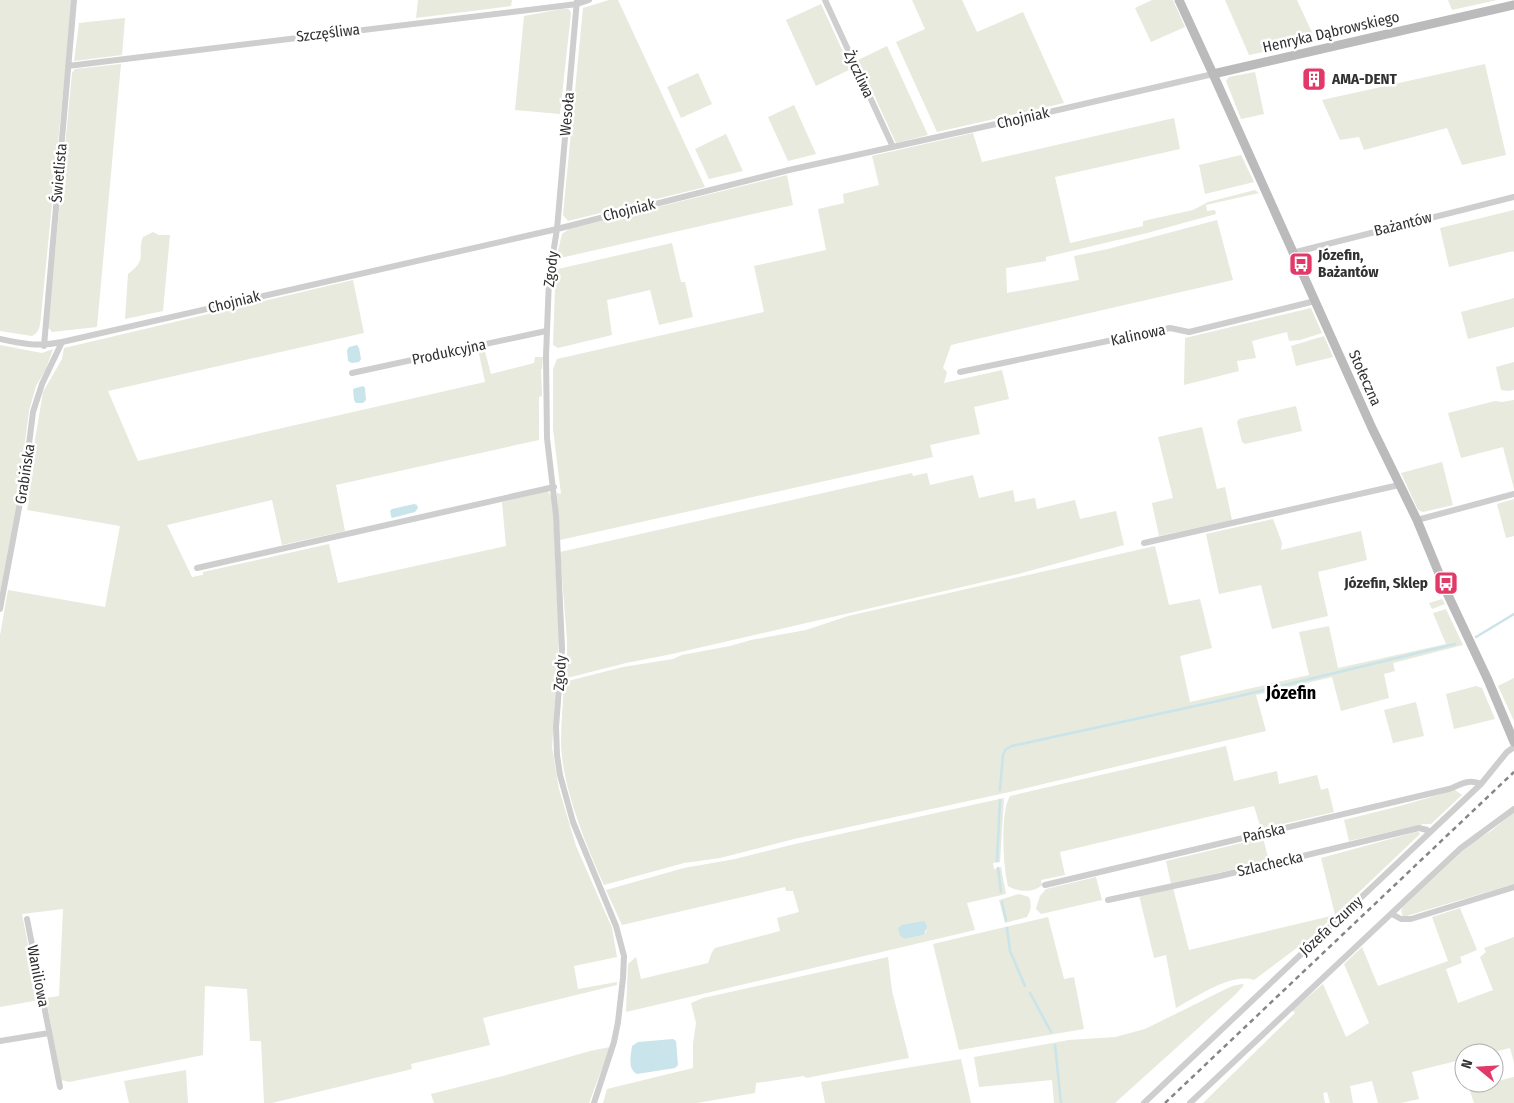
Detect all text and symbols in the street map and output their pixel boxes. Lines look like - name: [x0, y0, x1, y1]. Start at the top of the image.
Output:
- street label: Henryka Dąbrowskiego: [1261, 7, 1401, 56]
- street label: Szczęśliwa: [295, 20, 361, 46]
- street label: Życzliwa: [840, 47, 878, 101]
- building icon: AMA-DENT: [1301, 66, 1327, 92]
- place label: AMA-DENT: [1331, 70, 1398, 88]
- street label: Wesoła: [556, 91, 578, 137]
- street label: Chojniak: [995, 103, 1051, 133]
- street label: Świetlista: [47, 143, 71, 203]
- street label: Chojniak: [601, 195, 657, 225]
- street label: Bażantów: [1372, 208, 1434, 240]
- place label: Józefin, Bażantów: [1317, 246, 1379, 281]
- street label: Zgody: [540, 250, 562, 288]
- bus stop icon: Józefin, Bażantów: [1288, 251, 1314, 277]
- street label: Chojniak: [206, 287, 262, 317]
- street label: Kalinowa: [1109, 320, 1167, 350]
- street label: Produkcyjna: [410, 335, 488, 369]
- street label: Stołeczna: [1345, 347, 1385, 409]
- street label: Grabińska: [11, 443, 39, 505]
- bus stop icon: Józefin, Sklep: [1433, 570, 1459, 596]
- place label: Józefin, Sklep: [1343, 574, 1428, 592]
- street label: Zgody: [550, 654, 570, 692]
- district label: Józefin: [1265, 682, 1316, 704]
- street label: Pańska: [1241, 819, 1287, 847]
- street label: Szlachecka: [1235, 848, 1305, 880]
- street label: Józefa Czumy: [1296, 892, 1366, 960]
- street label: Waniliowa: [23, 944, 53, 1008]
- north arrow: [1454, 1043, 1504, 1093]
- text: N: [1458, 1058, 1476, 1071]

